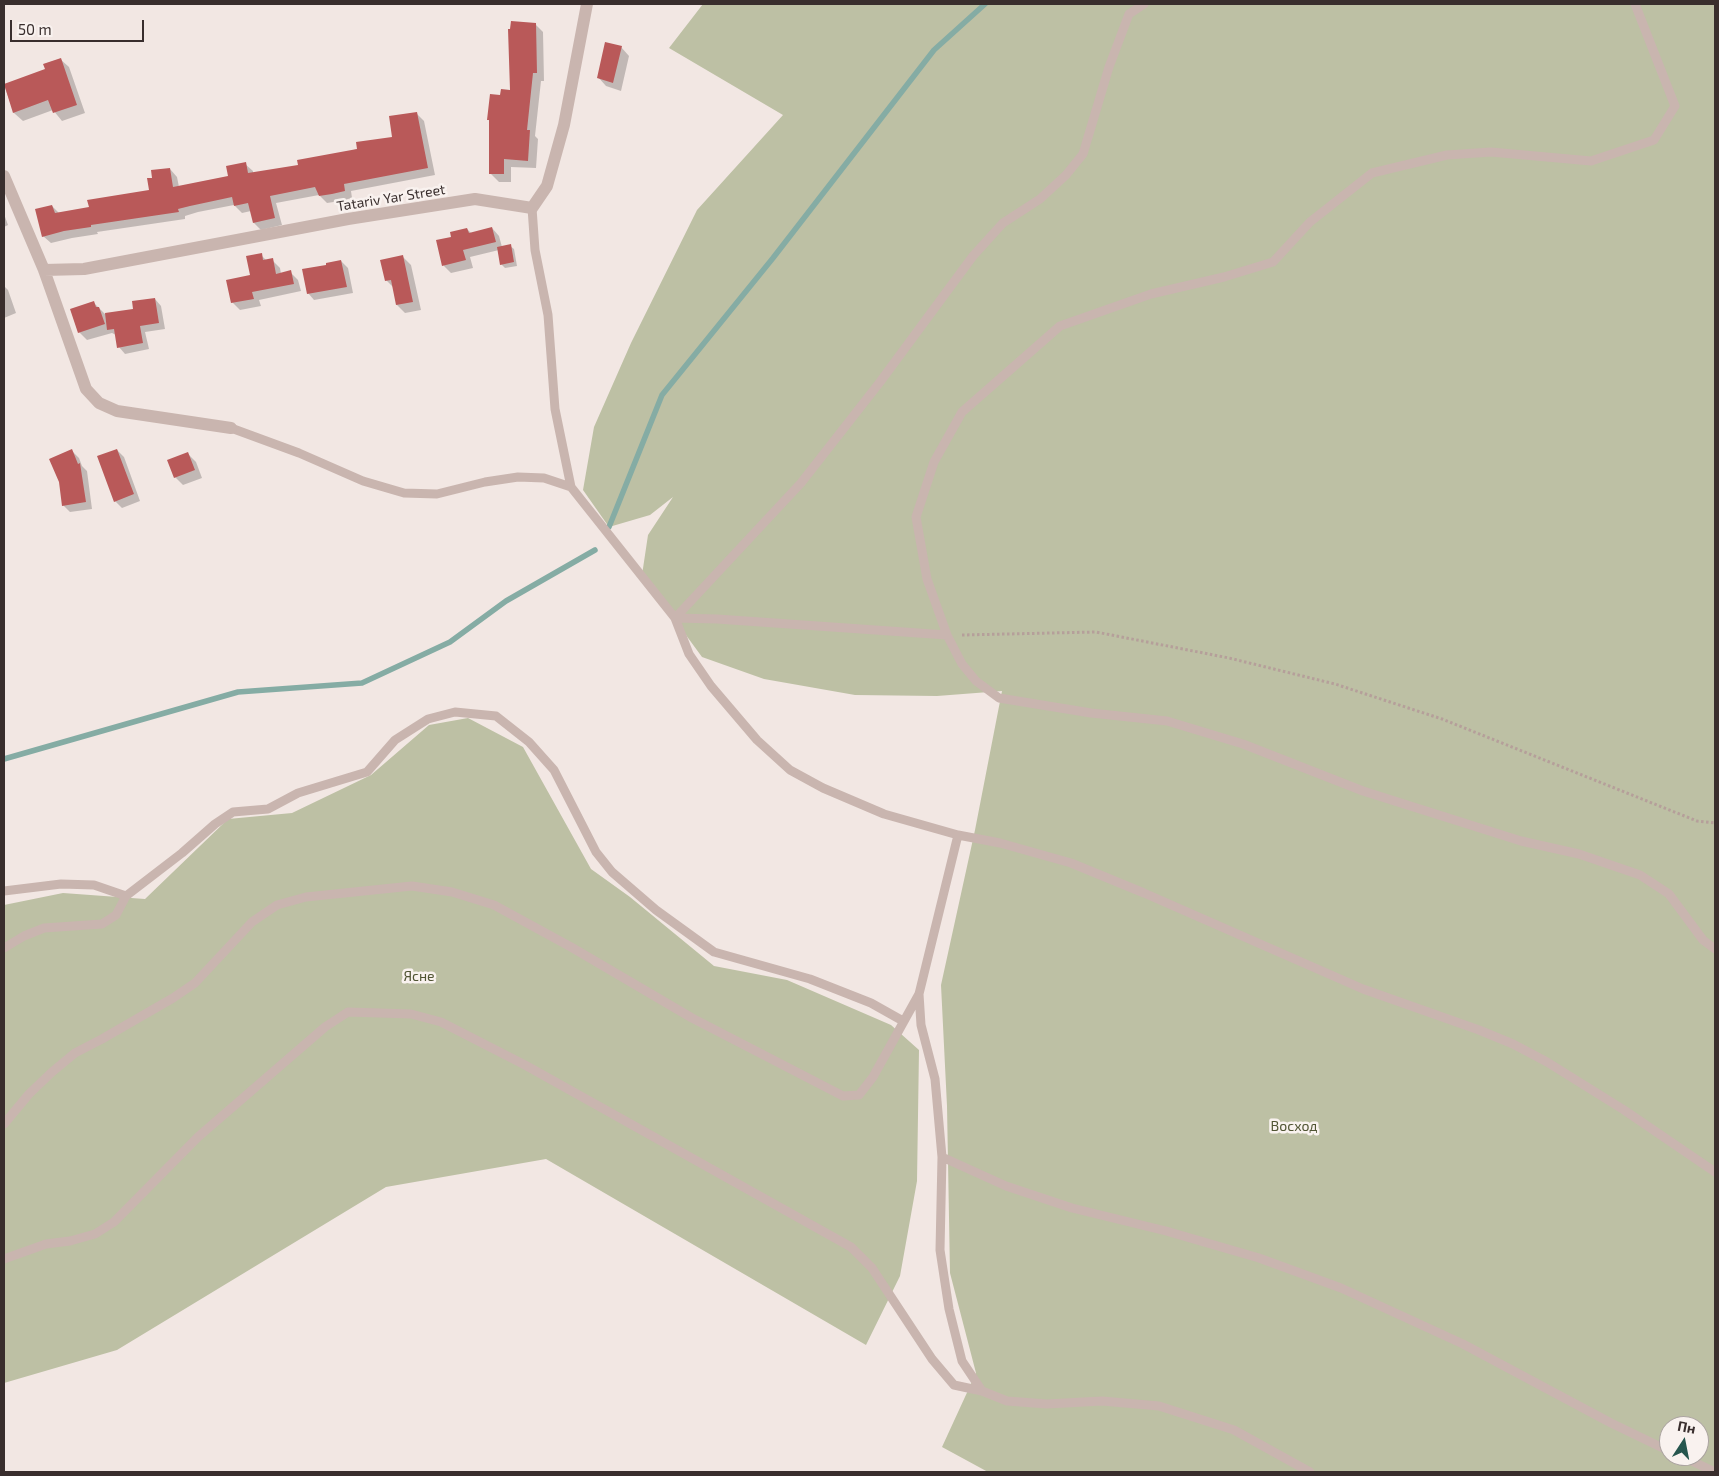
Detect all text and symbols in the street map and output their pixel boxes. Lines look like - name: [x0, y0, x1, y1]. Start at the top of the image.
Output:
- scale bar: [12, 10, 146, 42]
- text: 50 m: [18, 20, 52, 38]
- street label: Tatariv Yar Street: [336, 181, 446, 215]
- park label: Ясне: [403, 968, 435, 984]
- park label: Восход: [1271, 1118, 1317, 1134]
- north arrow: [1659, 1416, 1709, 1466]
- text: Пн: [1676, 1417, 1697, 1437]

